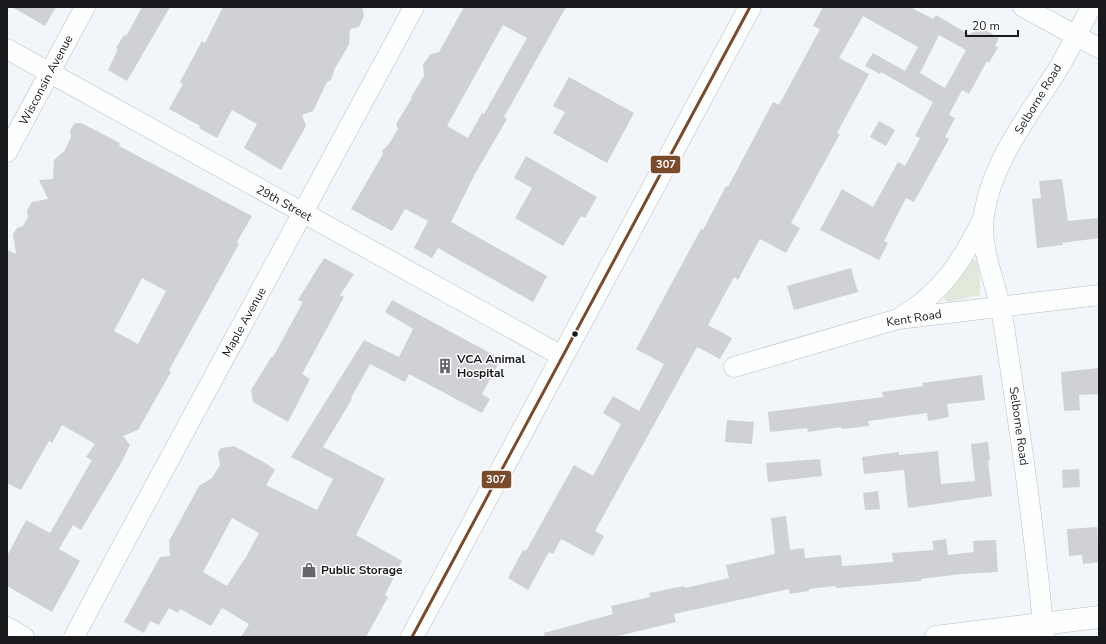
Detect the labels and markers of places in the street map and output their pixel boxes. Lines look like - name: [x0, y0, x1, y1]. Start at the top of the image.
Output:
- unlabelled marker: [570, 329, 580, 339]
- place label: VCA Animal Hospital: [456, 351, 526, 381]
- building icon: VCA Animal Hospital: [436, 357, 454, 375]
- shop icon: Public Storage: [300, 561, 318, 579]
- place label: Public Storage: [321, 562, 403, 578]

